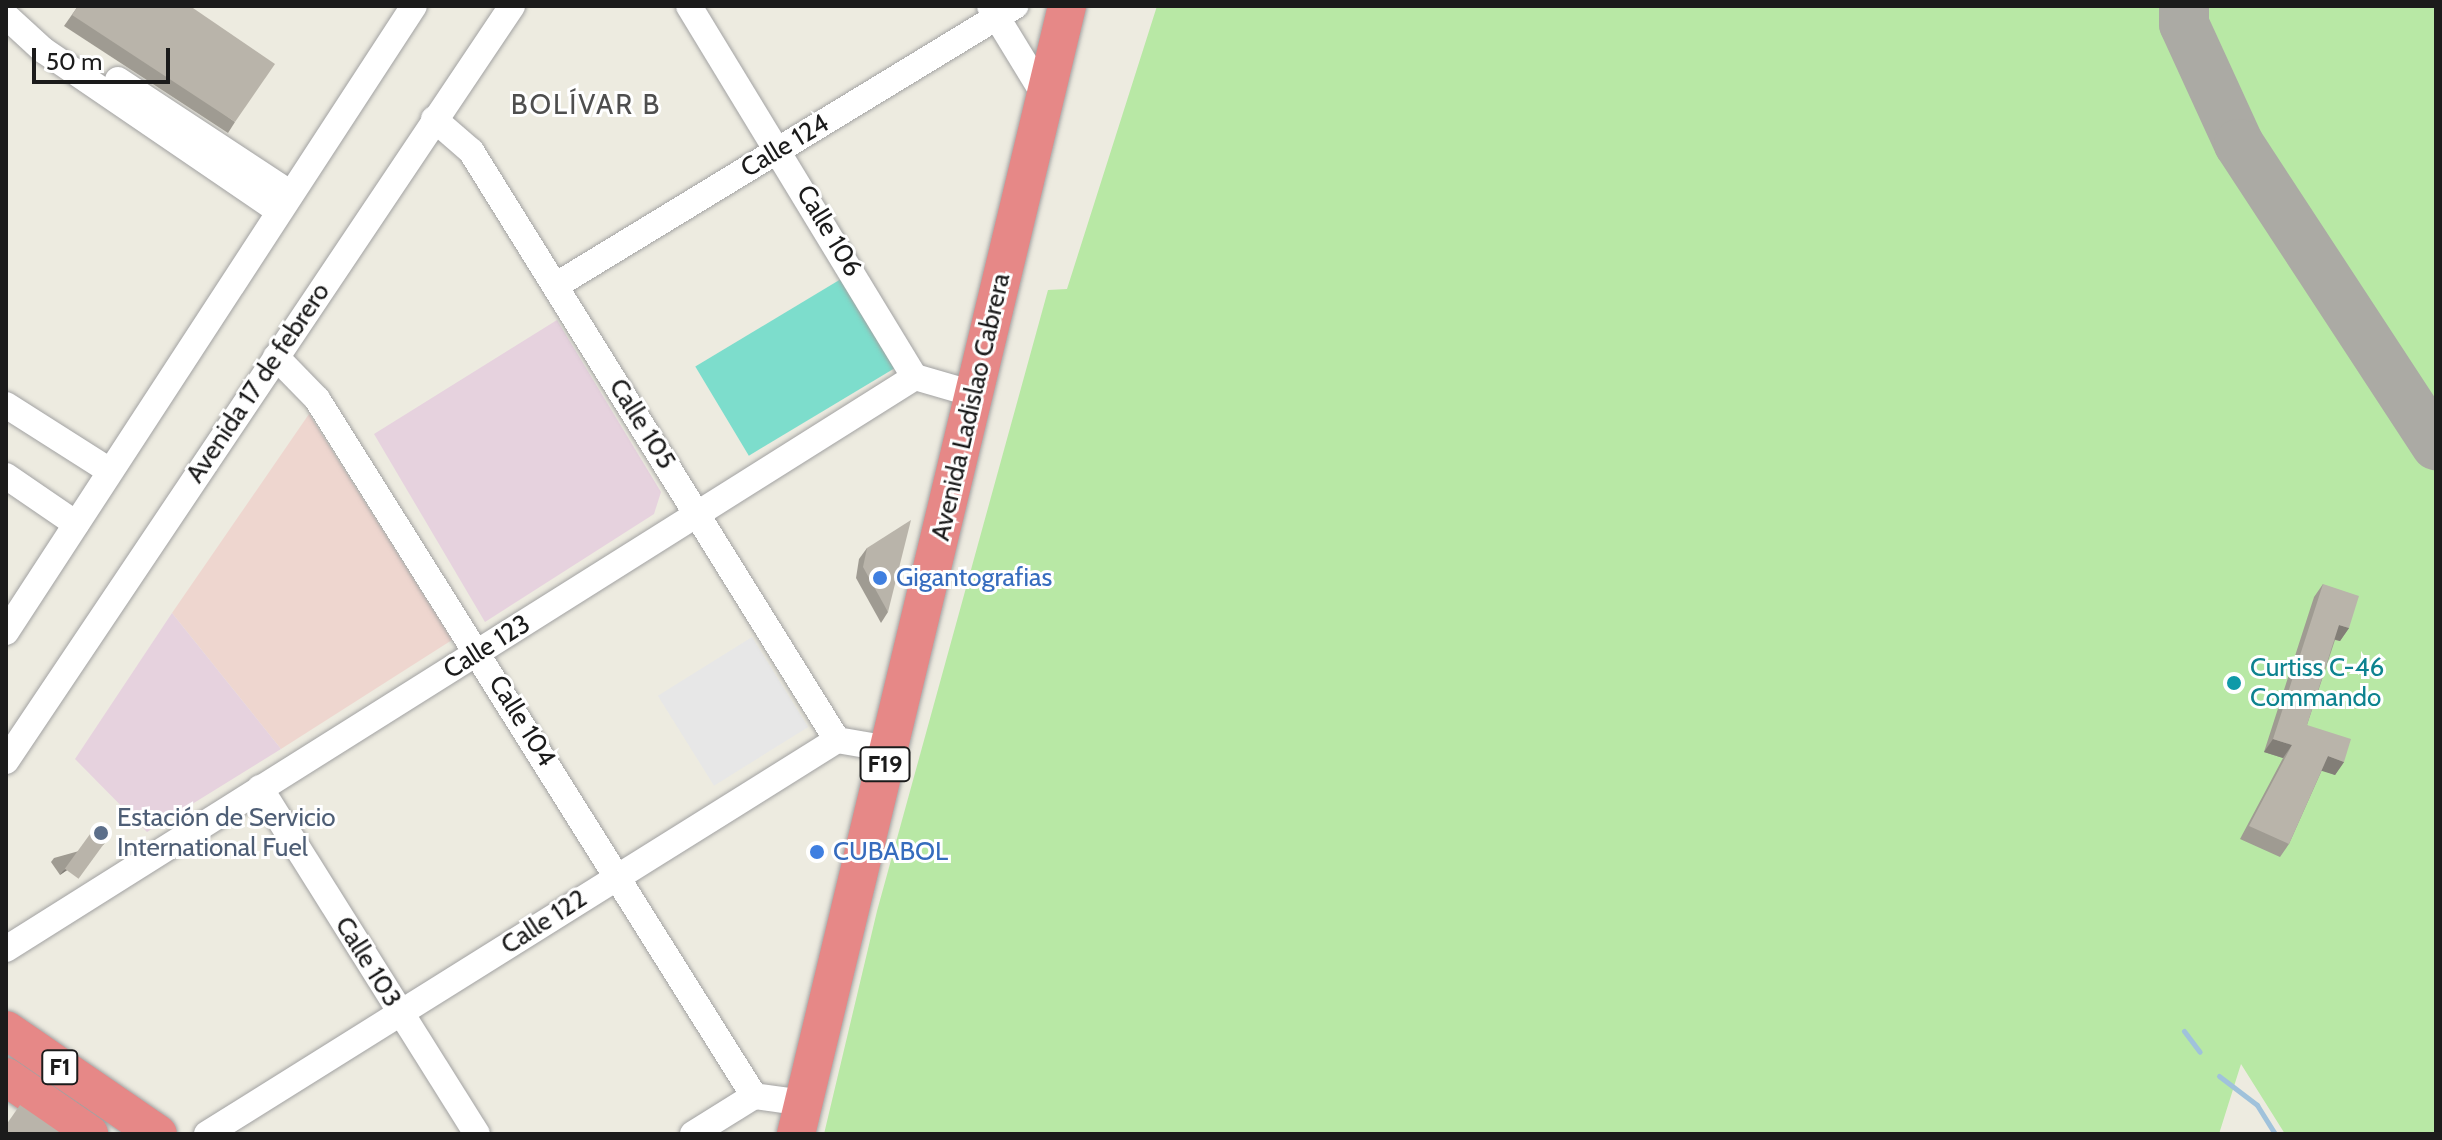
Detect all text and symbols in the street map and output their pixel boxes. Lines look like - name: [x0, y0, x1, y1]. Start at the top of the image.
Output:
- scale bar: [36, 32, 174, 82]
- text: 50 m: [46, 47, 102, 76]
- district label: BOLÍVAR B: [511, 87, 661, 121]
- street label: Calle 124: [735, 108, 835, 184]
- street label: Calle 106: [790, 180, 868, 282]
- street label: Avenida Ladislao Cabrera: [925, 270, 1017, 544]
- street label: Avenida 17 de febrero: [180, 277, 336, 489]
- street label: Calle 105: [602, 373, 682, 475]
- place label: Gigantografias: [896, 562, 1052, 594]
- marker: Gigantografias: [871, 569, 889, 587]
- street label: Calle 123: [438, 608, 536, 686]
- place label: Curtiss C-46 Commando: [2250, 652, 2384, 714]
- street label: Calle 104: [482, 670, 562, 772]
- marker: Curtiss C-46 Commando: [2225, 674, 2243, 692]
- road number: F19: [859, 744, 911, 784]
- place label: Estación de Servicio International Fuel: [117, 802, 336, 864]
- marker: Estación de Servicio International Fuel: [92, 824, 110, 842]
- place label: CUBABOL: [833, 836, 948, 868]
- marker: CUBABOL: [808, 843, 826, 861]
- street label: Calle 122: [495, 883, 593, 961]
- street label: Calle 103: [328, 911, 408, 1013]
- road number: F1: [40, 1047, 80, 1087]

